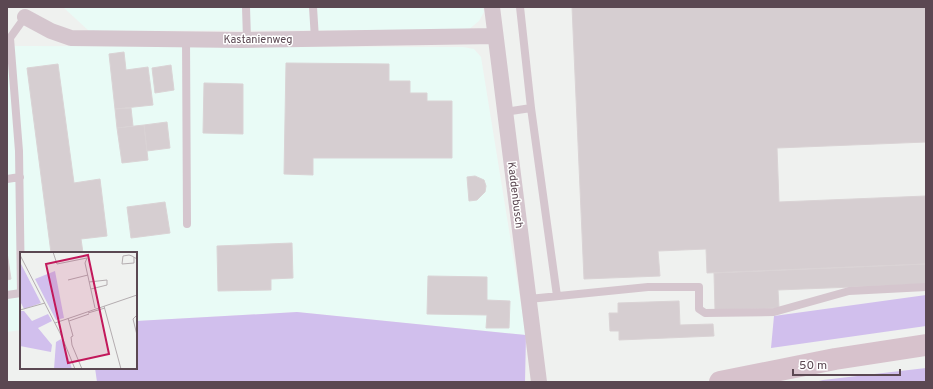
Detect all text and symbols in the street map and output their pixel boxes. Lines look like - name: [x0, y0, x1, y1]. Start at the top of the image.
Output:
- street label: Kastanienweg: [223, 33, 293, 47]
- street label: Kaddenbusch: [504, 161, 526, 229]
- inset map: [20, 252, 137, 369]
- scale bar: [793, 351, 900, 377]
- text: 50 m: [799, 358, 827, 374]

